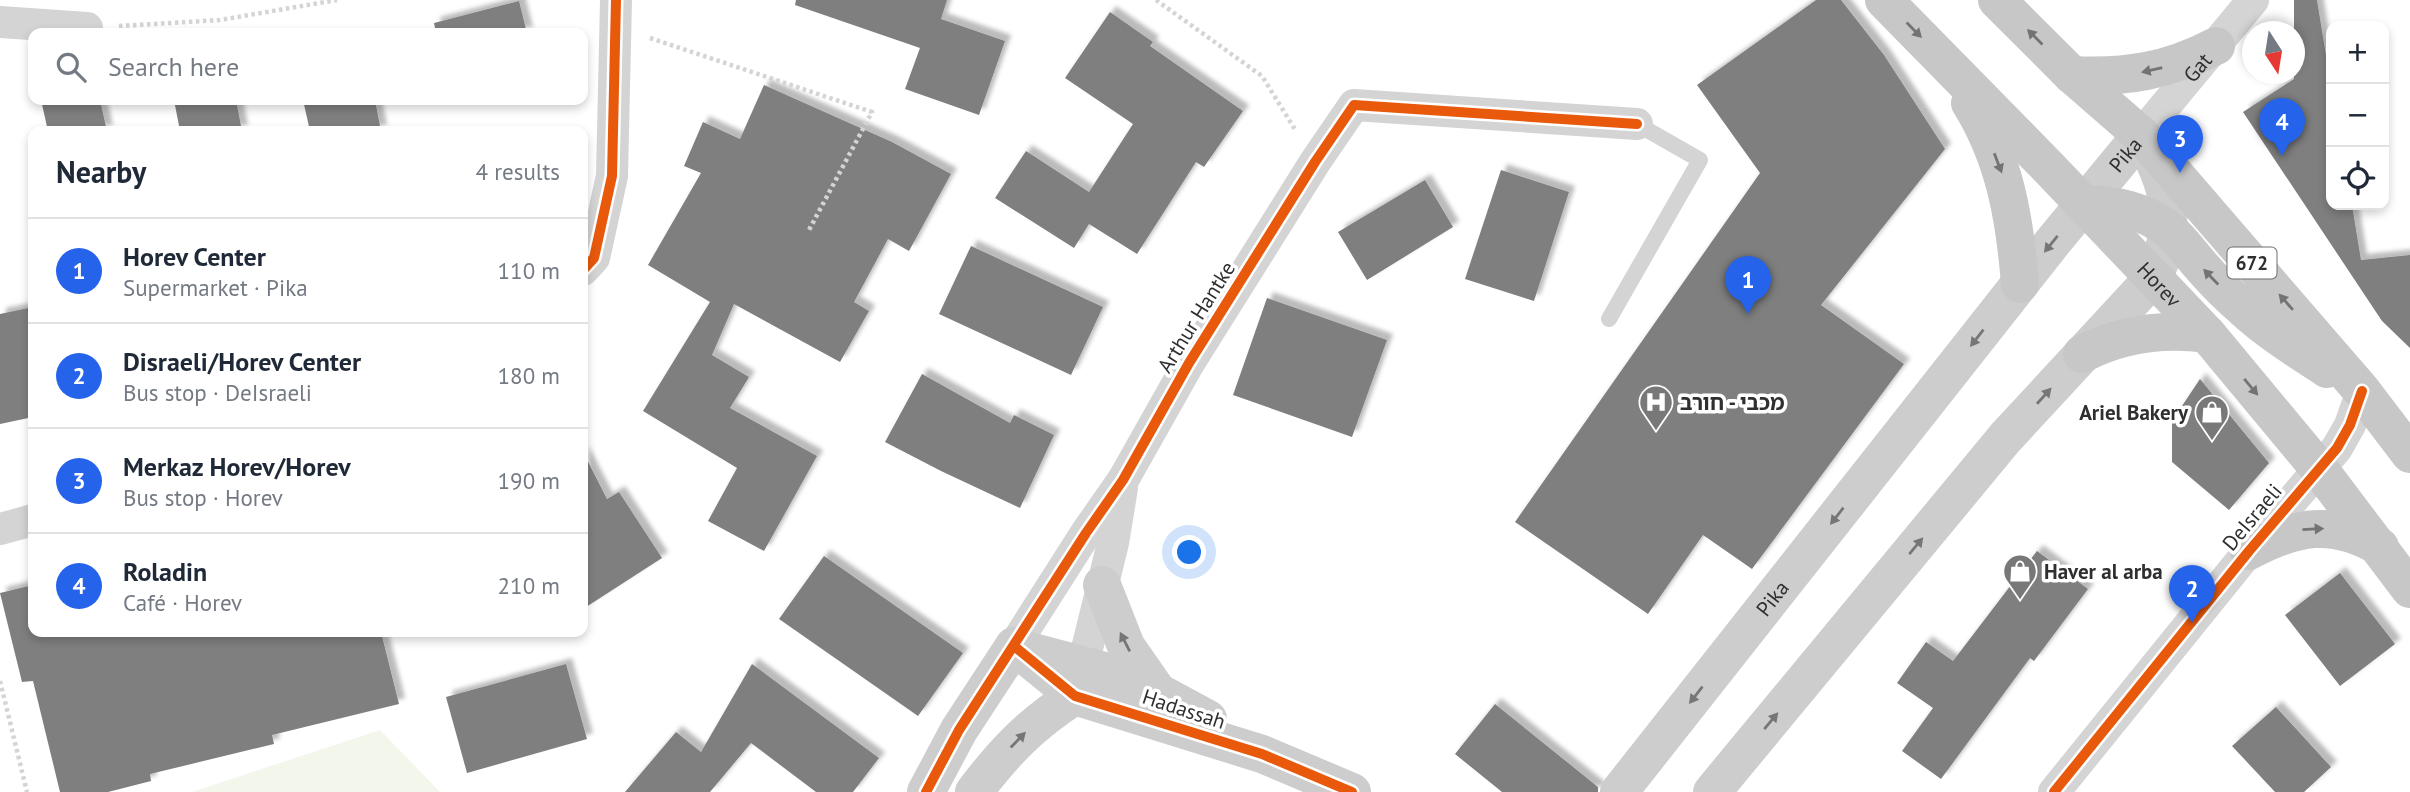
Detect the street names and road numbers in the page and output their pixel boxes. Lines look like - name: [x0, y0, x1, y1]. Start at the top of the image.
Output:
- street label: Gat: [2177, 47, 2217, 88]
- street label: Pika: [2103, 131, 2147, 178]
- road number: 672: [2228, 247, 2276, 278]
- street label: Arthur Hantke: [1151, 256, 1241, 378]
- street label: Horev: [2132, 256, 2188, 313]
- street label: DeIsraeli: [2216, 478, 2288, 556]
- street label: Pika: [1750, 575, 1794, 621]
- street label: Hadassah: [1139, 683, 1229, 735]

